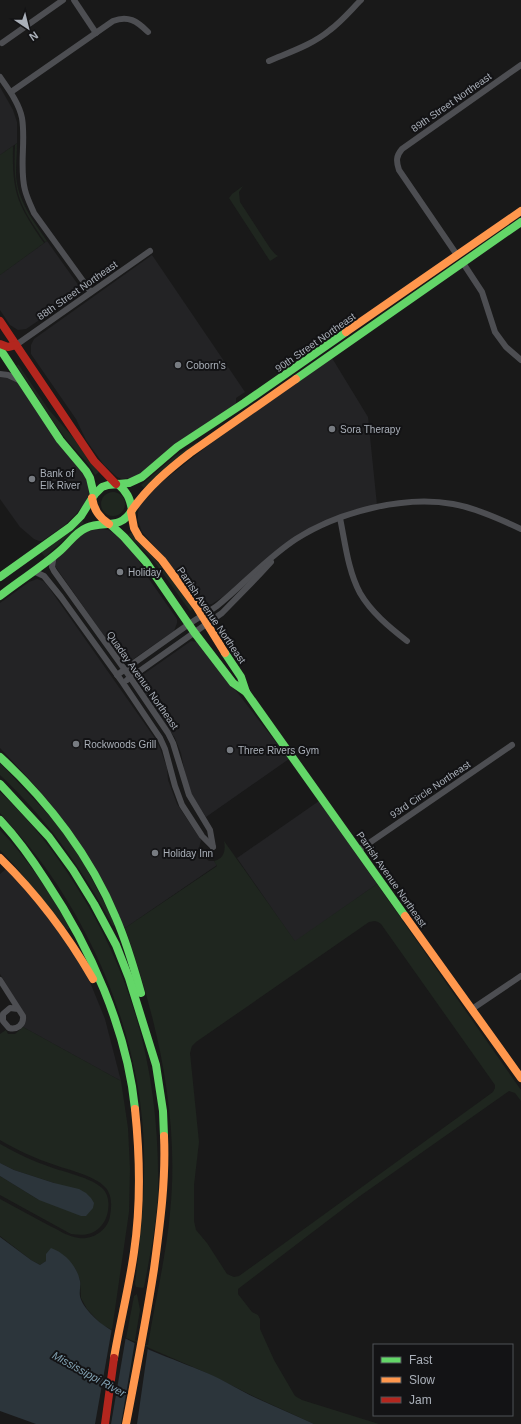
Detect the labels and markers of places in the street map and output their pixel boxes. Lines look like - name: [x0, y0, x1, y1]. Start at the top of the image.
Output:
- marker: Coborn's: [173, 360, 183, 370]
- place label: Coborn's: [186, 360, 226, 371]
- marker: Sora Therapy: [327, 424, 337, 434]
- place label: Sora Therapy: [340, 424, 400, 435]
- place label: Bank of Elk River: [40, 468, 81, 491]
- marker: Bank of Elk River: [27, 474, 37, 484]
- marker: Holiday: [115, 567, 125, 577]
- place label: Holiday: [128, 567, 161, 578]
- marker: Rockwoods Grill: [71, 739, 81, 749]
- place label: Rockwoods Grill: [84, 739, 156, 750]
- marker: Three Rivers Gym: [225, 745, 235, 755]
- place label: Three Rivers Gym: [238, 745, 319, 756]
- marker: Holiday Inn: [150, 848, 160, 858]
- place label: Holiday Inn: [163, 848, 213, 859]

